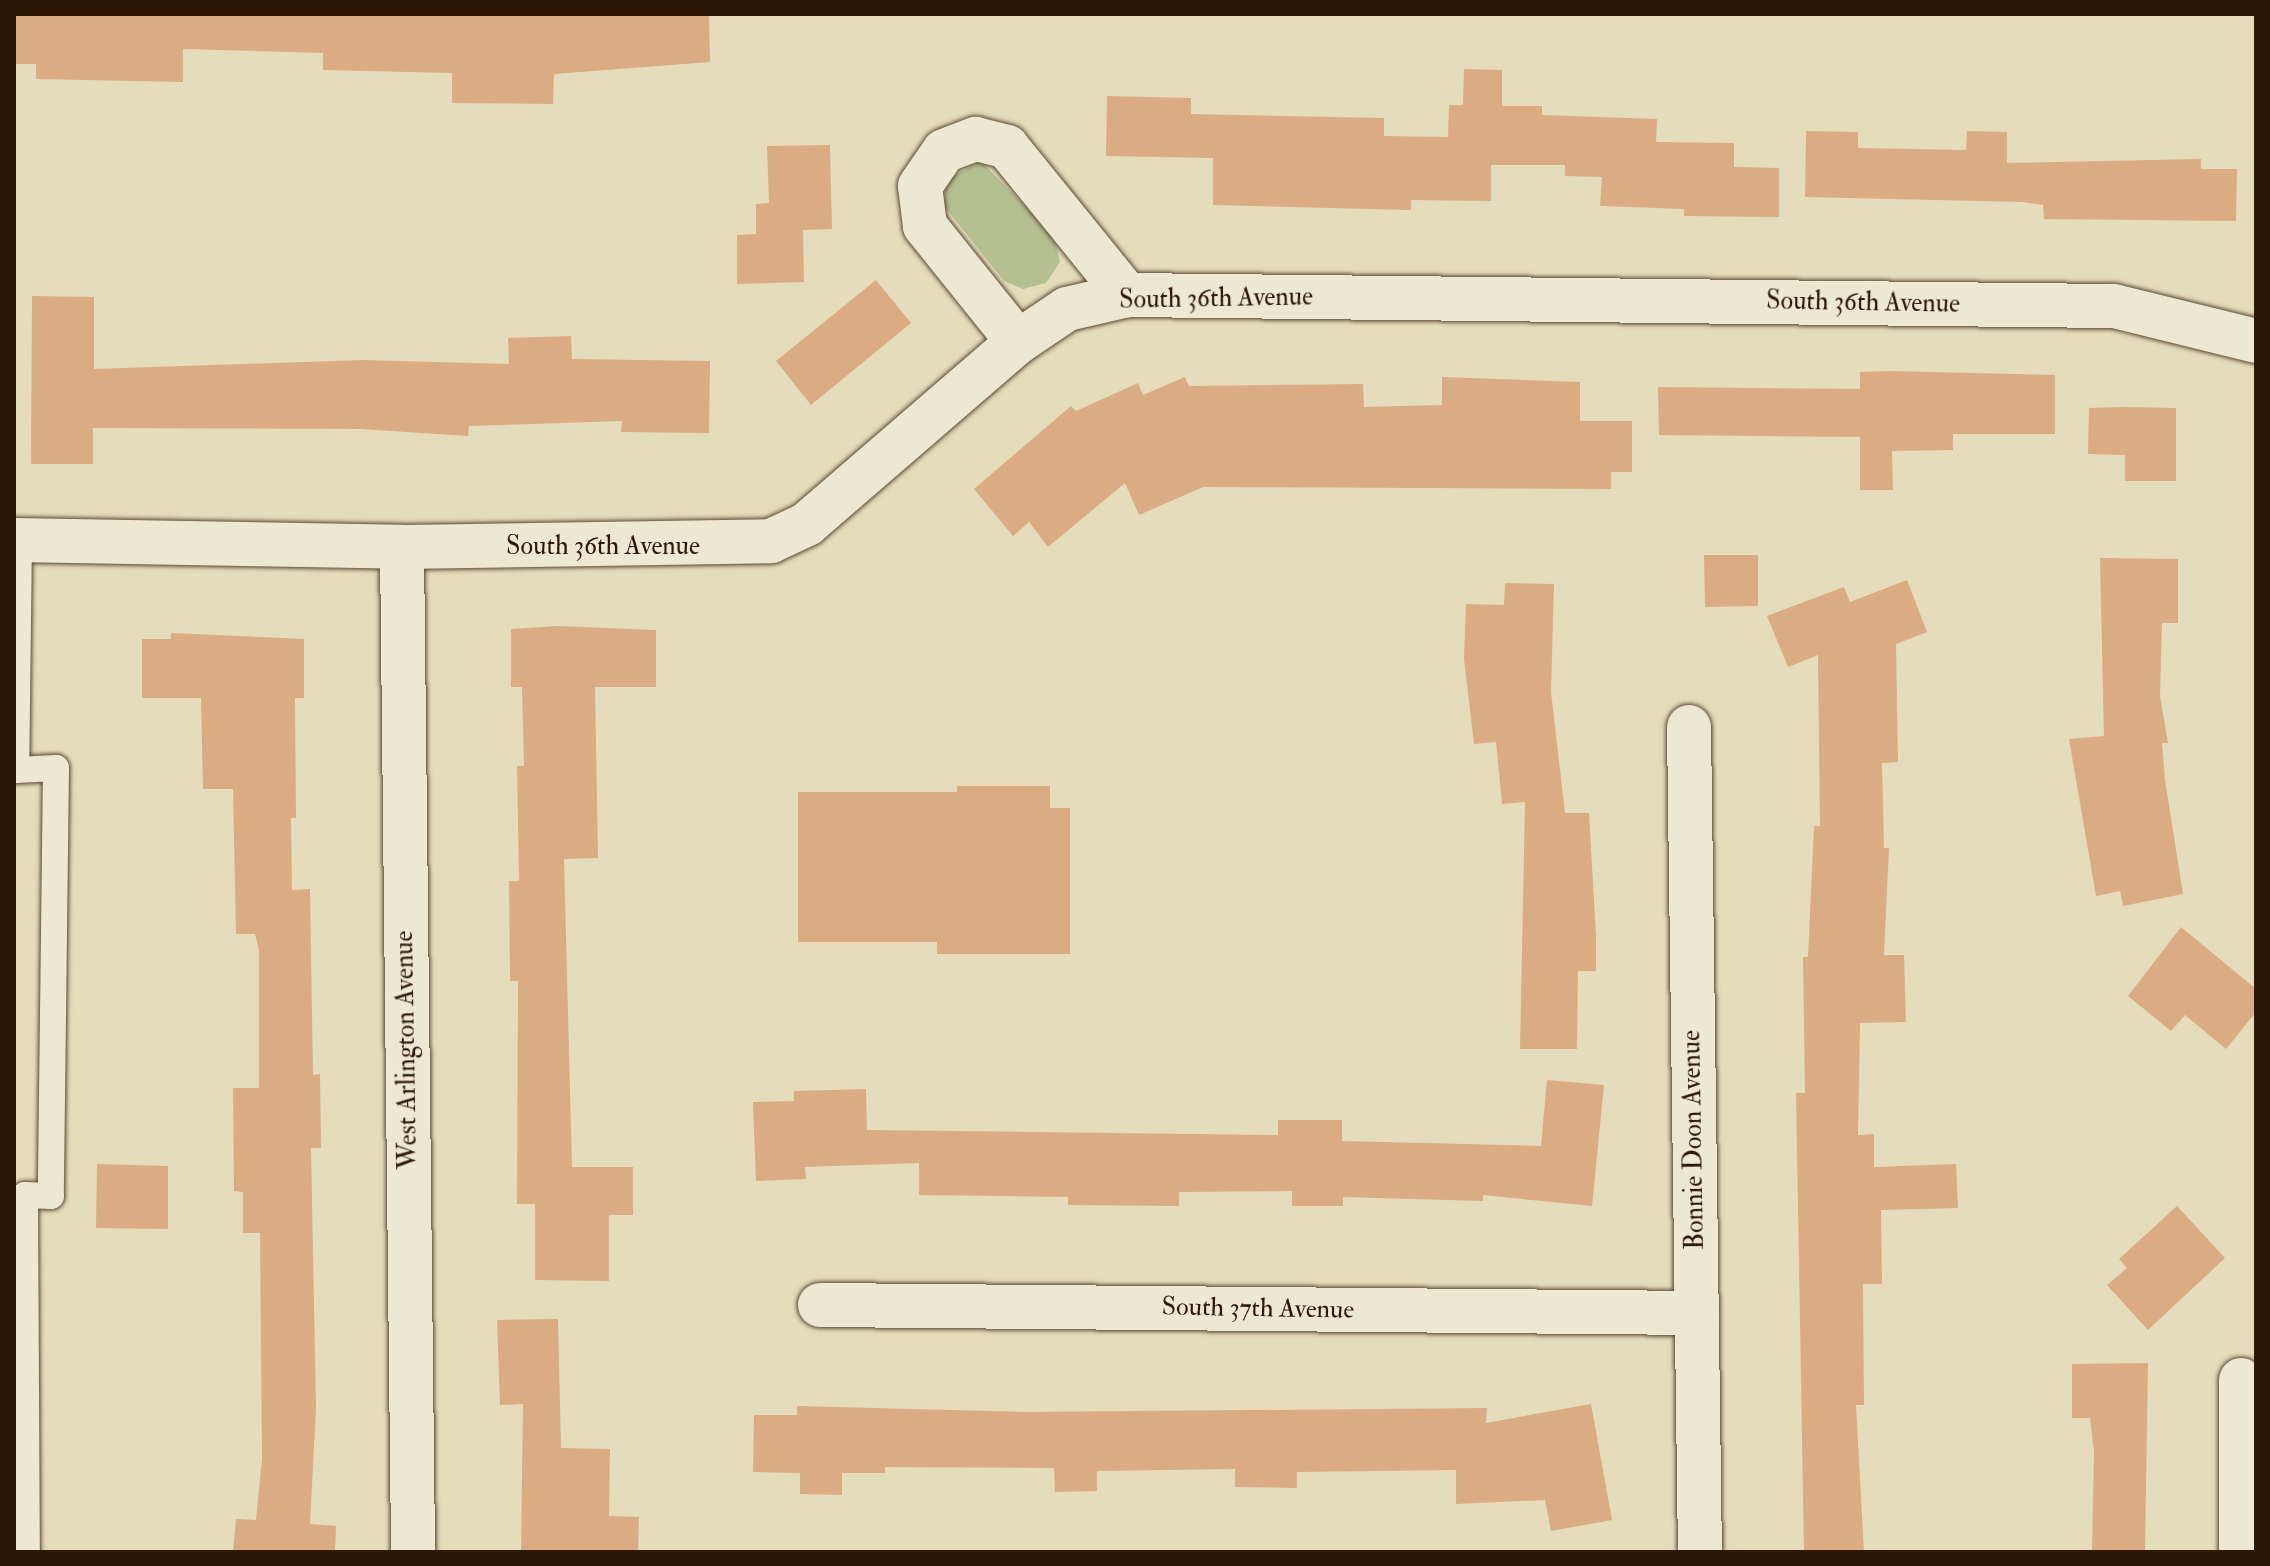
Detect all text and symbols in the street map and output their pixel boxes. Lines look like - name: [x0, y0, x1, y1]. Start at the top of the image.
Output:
- street label: South 36th Avenue: [1119, 282, 1313, 316]
- street label: South 36th Avenue: [1766, 286, 1960, 320]
- street label: South 36th Avenue: [506, 531, 700, 563]
- street label: West Arlington Avenue: [389, 930, 425, 1170]
- street label: Bonnie Doon Avenue: [1676, 1030, 1712, 1250]
- street label: South 37th Avenue: [1161, 1292, 1355, 1326]

